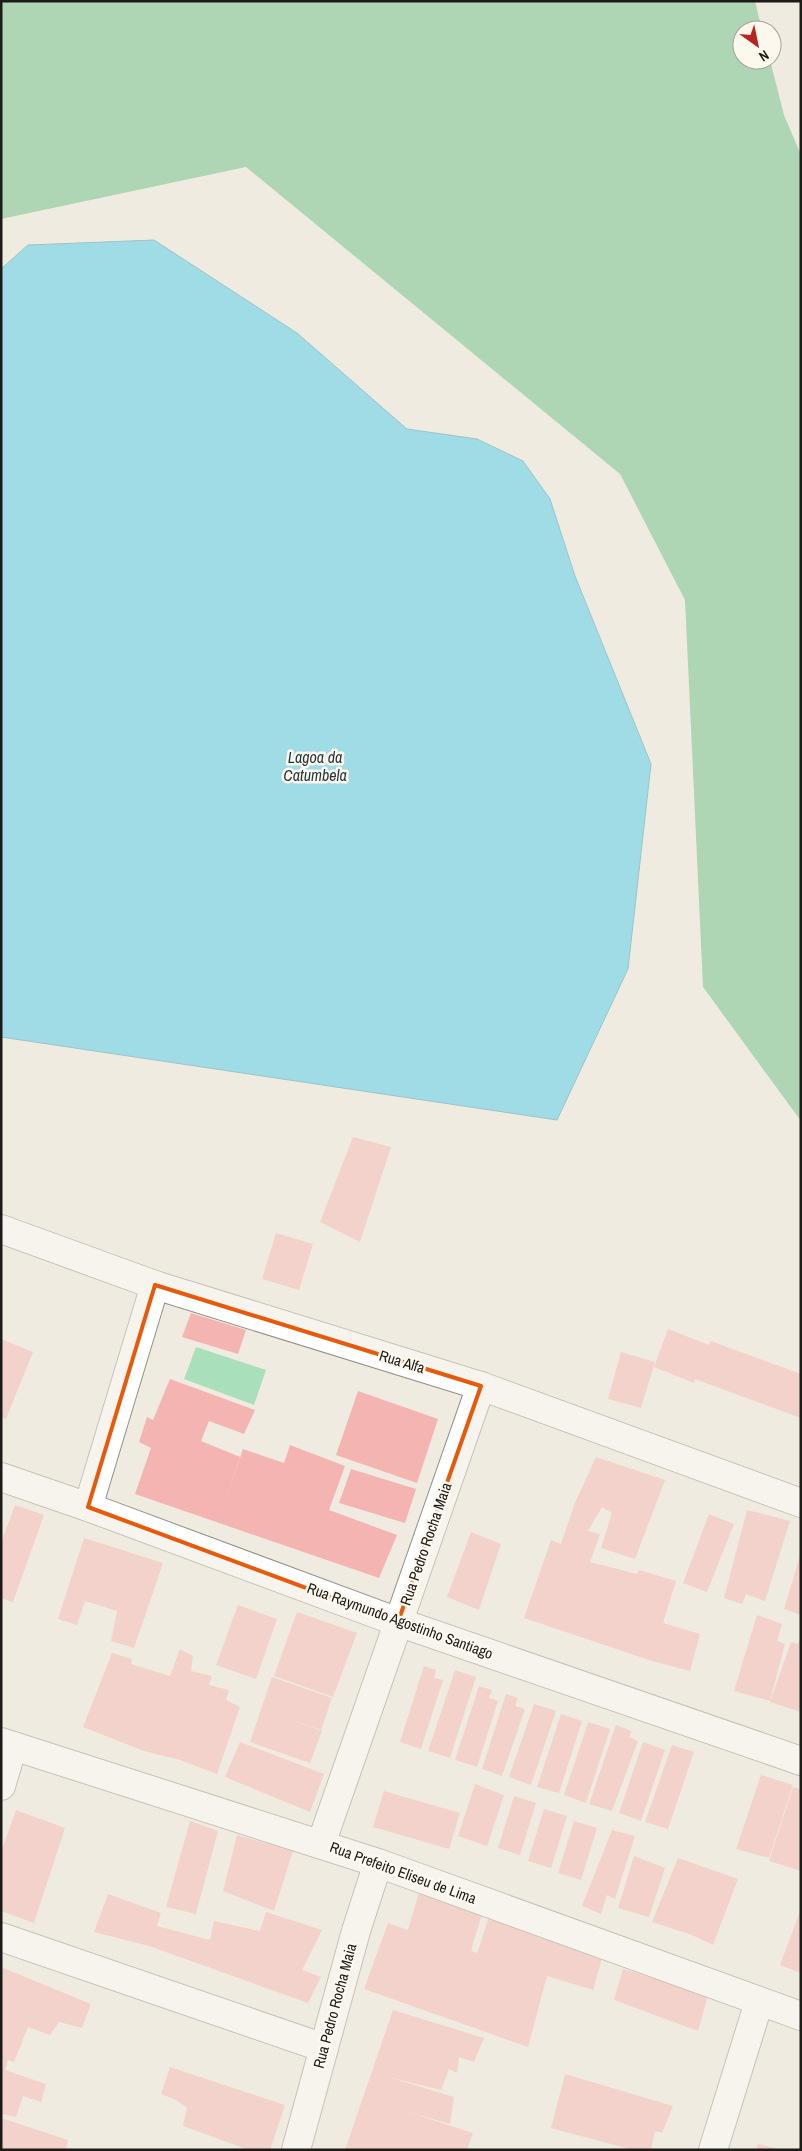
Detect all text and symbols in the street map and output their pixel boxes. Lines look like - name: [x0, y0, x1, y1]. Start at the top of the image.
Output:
- north arrow: [732, 20, 782, 70]
- text: N: [756, 46, 772, 66]
- water label: Lagoa da Catumbela: [283, 746, 347, 786]
- street label: Rua Alfa: [377, 1345, 428, 1378]
- street label: Rua Pedro Rocha Maia: [395, 1480, 456, 1608]
- street label: Rua Raymundo Agostinho Santiago: [304, 1577, 496, 1664]
- street label: Rua Prefeito Eliseu de Lima: [327, 1836, 480, 1909]
- street label: Rua Pedro Rocha Maia: [308, 1941, 361, 2071]

